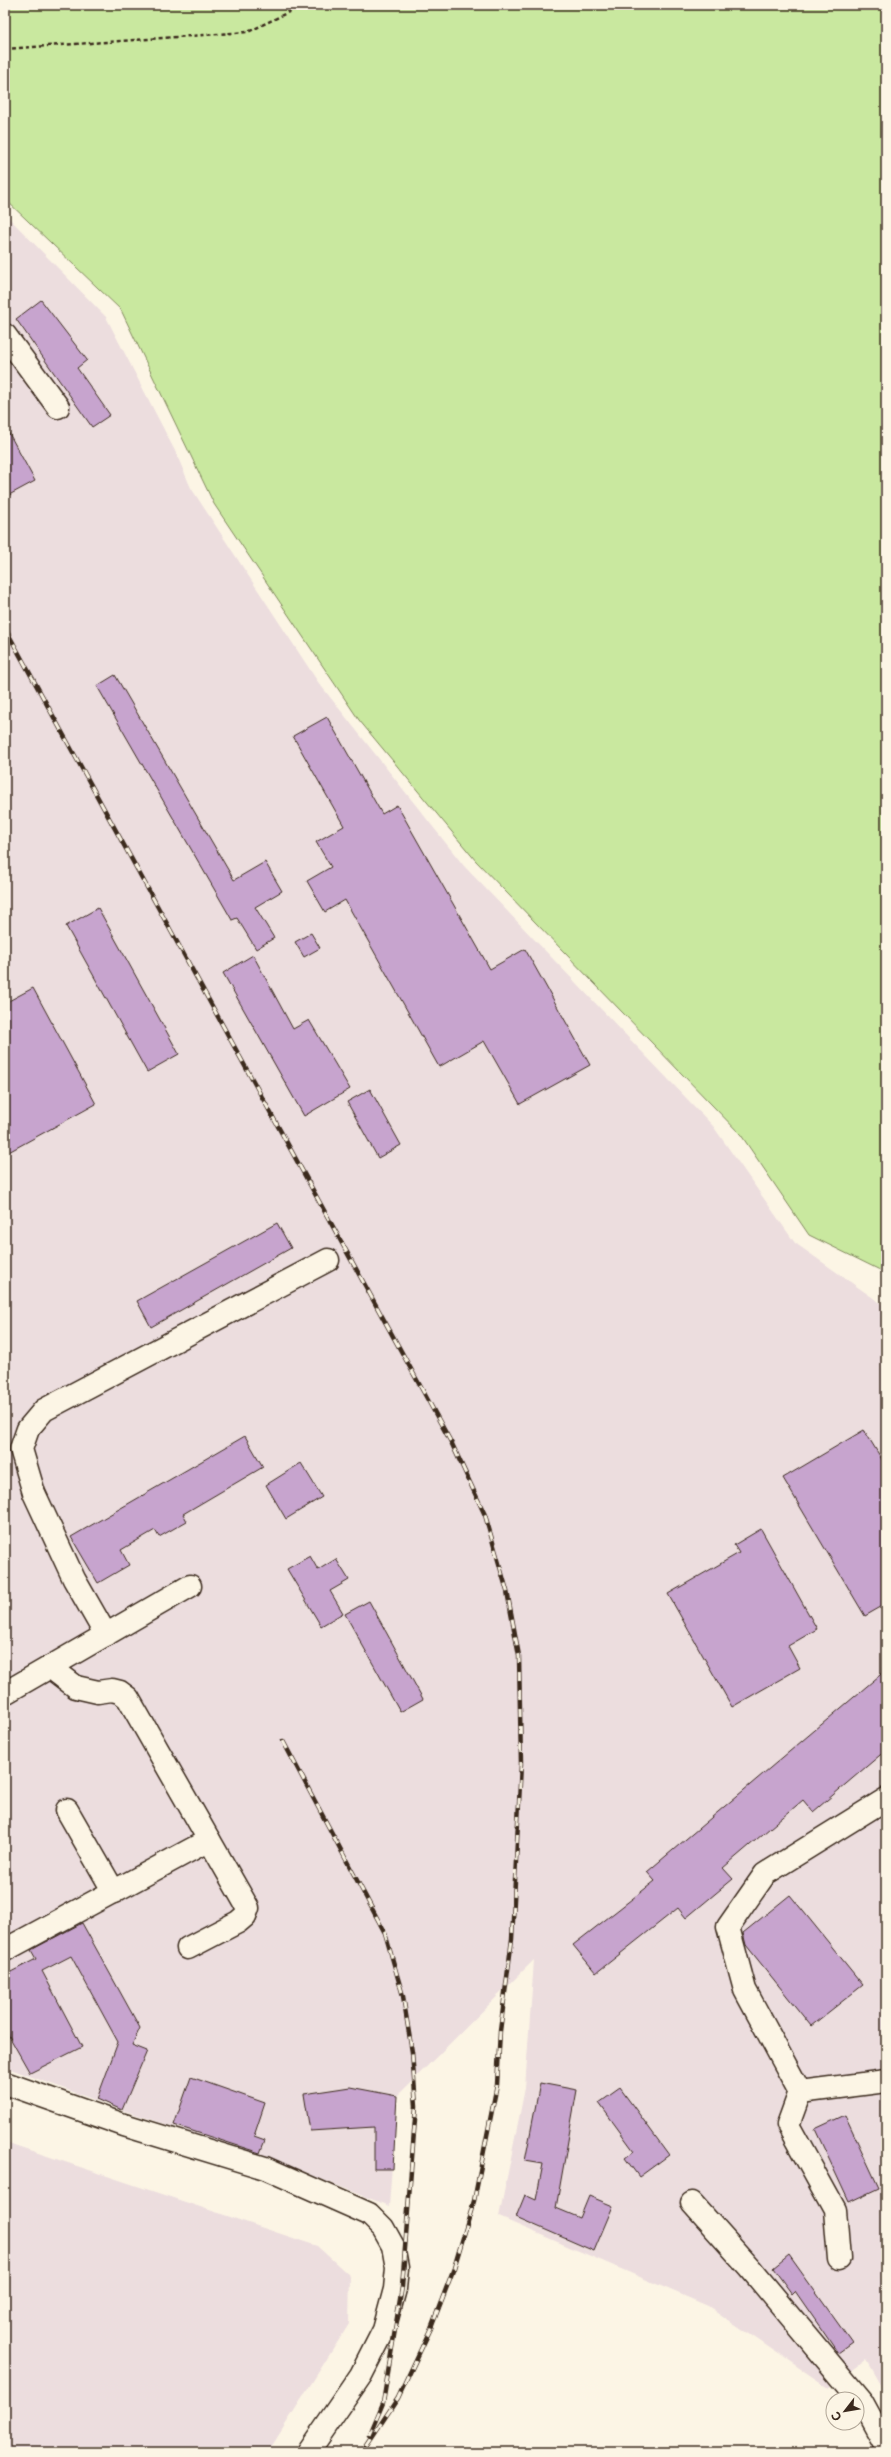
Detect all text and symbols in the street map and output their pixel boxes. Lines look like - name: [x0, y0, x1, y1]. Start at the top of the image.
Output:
- north arrow: [825, 2391, 865, 2431]
- text: С: [827, 2408, 845, 2424]

